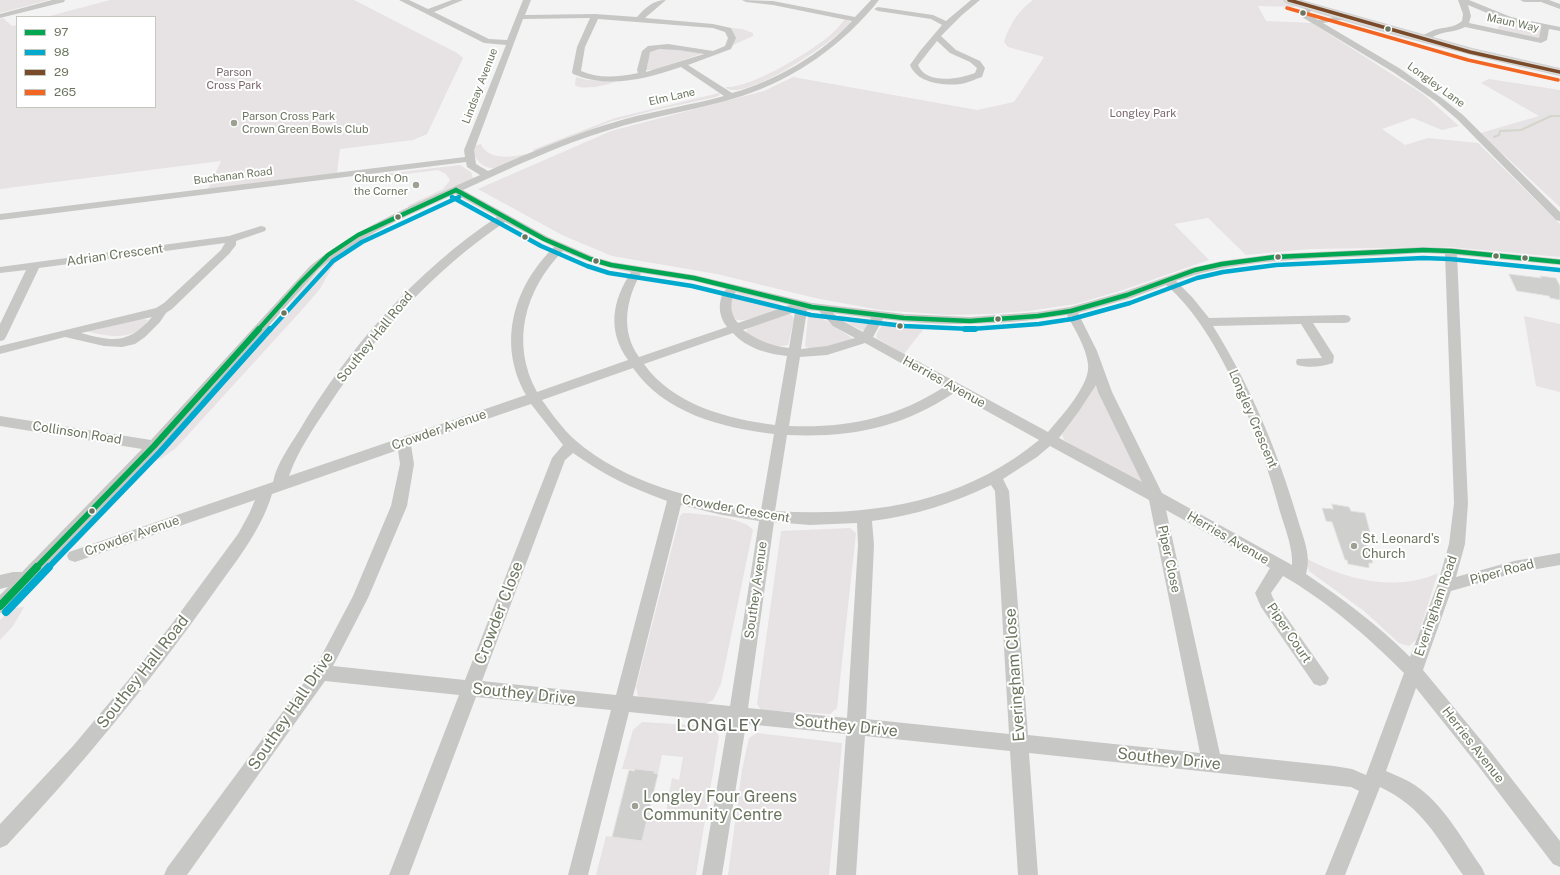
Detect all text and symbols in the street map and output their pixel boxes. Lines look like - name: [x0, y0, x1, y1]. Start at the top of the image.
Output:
- unlabelled marker: [1298, 8, 1308, 18]
- street label: Maun Way: [1486, 11, 1540, 35]
- legend: [16, 16, 156, 108]
- unlabelled marker: [1383, 24, 1393, 34]
- text: 97: [54, 25, 68, 39]
- text: 98: [54, 45, 69, 59]
- street label: Lindsay Avenue: [460, 46, 500, 126]
- street label: Longley Lane: [1405, 60, 1467, 110]
- text: 29: [54, 65, 69, 79]
- park label: Parson Cross Park: [206, 66, 262, 92]
- text: 265: [54, 85, 76, 99]
- street label: Elm Lane: [648, 85, 696, 109]
- park label: Longley Park: [1110, 107, 1176, 121]
- place label: Parson Cross Park Crown Green Bowls Club: [242, 110, 369, 136]
- marker: Parson Cross Park Crown Green Bowls Club: [229, 118, 239, 128]
- street label: Buchanan Road: [193, 165, 273, 187]
- place label: Church On the Corner: [354, 172, 408, 198]
- marker: Church On the Corner: [411, 180, 421, 190]
- unlabelled marker: [393, 212, 403, 222]
- unlabelled marker: [520, 232, 530, 242]
- street label: Adrian Crescent: [66, 240, 164, 270]
- unlabelled marker: [1491, 251, 1501, 261]
- unlabelled marker: [1273, 252, 1283, 262]
- unlabelled marker: [1520, 253, 1530, 263]
- unlabelled marker: [591, 256, 601, 266]
- street label: Southey Hall Road: [334, 288, 416, 386]
- unlabelled marker: [279, 308, 289, 318]
- unlabelled marker: [993, 314, 1003, 324]
- unlabelled marker: [895, 321, 905, 331]
- street label: Herries Avenue: [900, 353, 988, 411]
- street label: Longley Crescent: [1225, 367, 1281, 471]
- street label: Crowder Avenue: [390, 406, 488, 454]
- street label: Collinson Road: [31, 418, 123, 448]
- street label: Crowder Crescent: [681, 492, 791, 526]
- unlabelled marker: [87, 506, 97, 516]
- street label: Herries Avenue: [1184, 508, 1272, 568]
- street label: Crowder Avenue: [83, 512, 181, 560]
- street label: Piper Close: [1154, 524, 1184, 594]
- place label: St. Leonard's Church: [1362, 531, 1440, 562]
- street label: Southey Avenue: [741, 540, 771, 640]
- marker: St. Leonard's Church: [1349, 541, 1359, 551]
- street label: Everingham Road: [1411, 554, 1461, 658]
- street label: Piper Road: [1468, 556, 1536, 588]
- street label: Crowder Close: [471, 559, 527, 667]
- street label: Piper Court: [1263, 600, 1315, 666]
- street label: Everingham Close: [1001, 608, 1029, 742]
- street label: Southey Hall Road: [93, 612, 193, 732]
- street label: Southey Hall Drive: [244, 648, 338, 774]
- street label: Southey Drive: [471, 679, 577, 709]
- street label: Herries Avenue: [1438, 704, 1508, 786]
- street label: Southey Drive: [793, 711, 899, 741]
- district label: LONGLEY: [676, 716, 762, 736]
- street label: Southey Drive: [1116, 744, 1222, 774]
- place label: Longley Four Greens Community Centre: [643, 787, 797, 825]
- marker: Longley Four Greens Community Centre: [630, 801, 640, 811]

